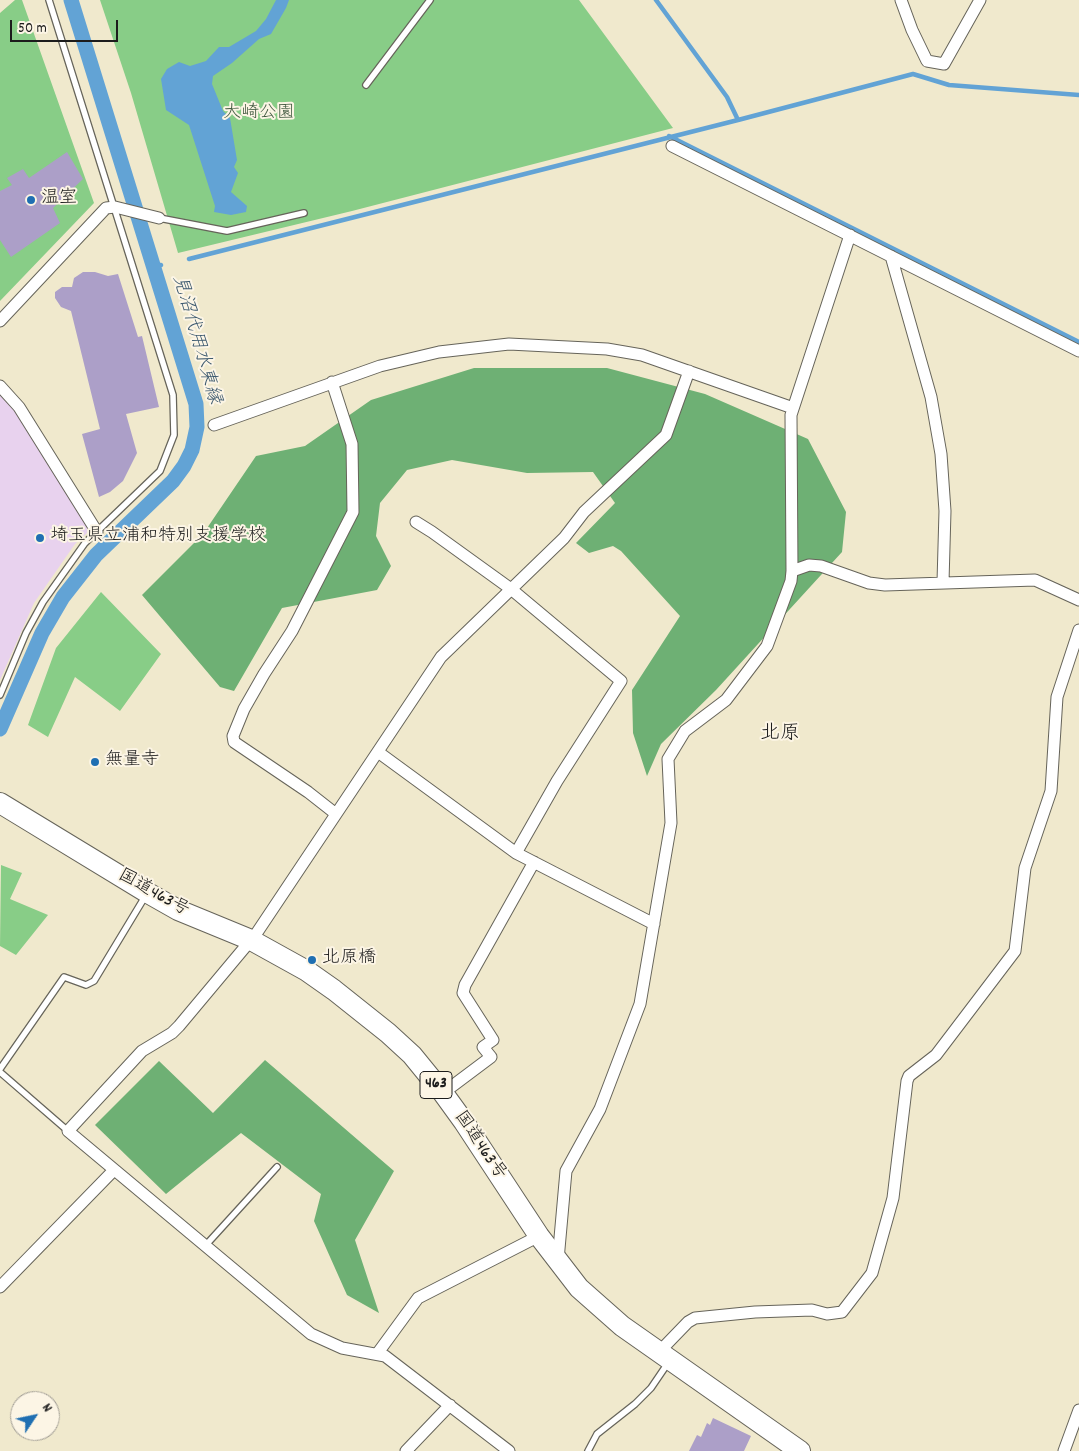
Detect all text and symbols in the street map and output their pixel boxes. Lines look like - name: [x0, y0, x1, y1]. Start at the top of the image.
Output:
- scale bar: [12, 10, 120, 42]
- text: 50 m: [18, 18, 47, 40]
- park label: 大崎公園: [223, 104, 295, 126]
- place label: 温室: [41, 189, 77, 211]
- marker: 温室: [25, 194, 37, 206]
- water label: 見沼代用水東縁: [166, 273, 224, 407]
- place label: 埼玉県立浦和特別支援学校: [50, 527, 266, 549]
- marker: 埼玉県立浦和特別支援学校: [34, 532, 46, 544]
- district label: 北原: [760, 723, 800, 747]
- place label: 無量寺: [105, 751, 159, 773]
- marker: 無量寺: [89, 756, 101, 768]
- street label: 国道463号: [114, 866, 192, 922]
- place label: 北原橋: [322, 949, 376, 971]
- marker: 北原橋: [306, 954, 318, 966]
- road number: 463: [420, 1072, 452, 1098]
- street label: 国道463号: [448, 1108, 510, 1184]
- north arrow: [10, 1391, 60, 1441]
- text: N: [36, 1400, 57, 1417]

